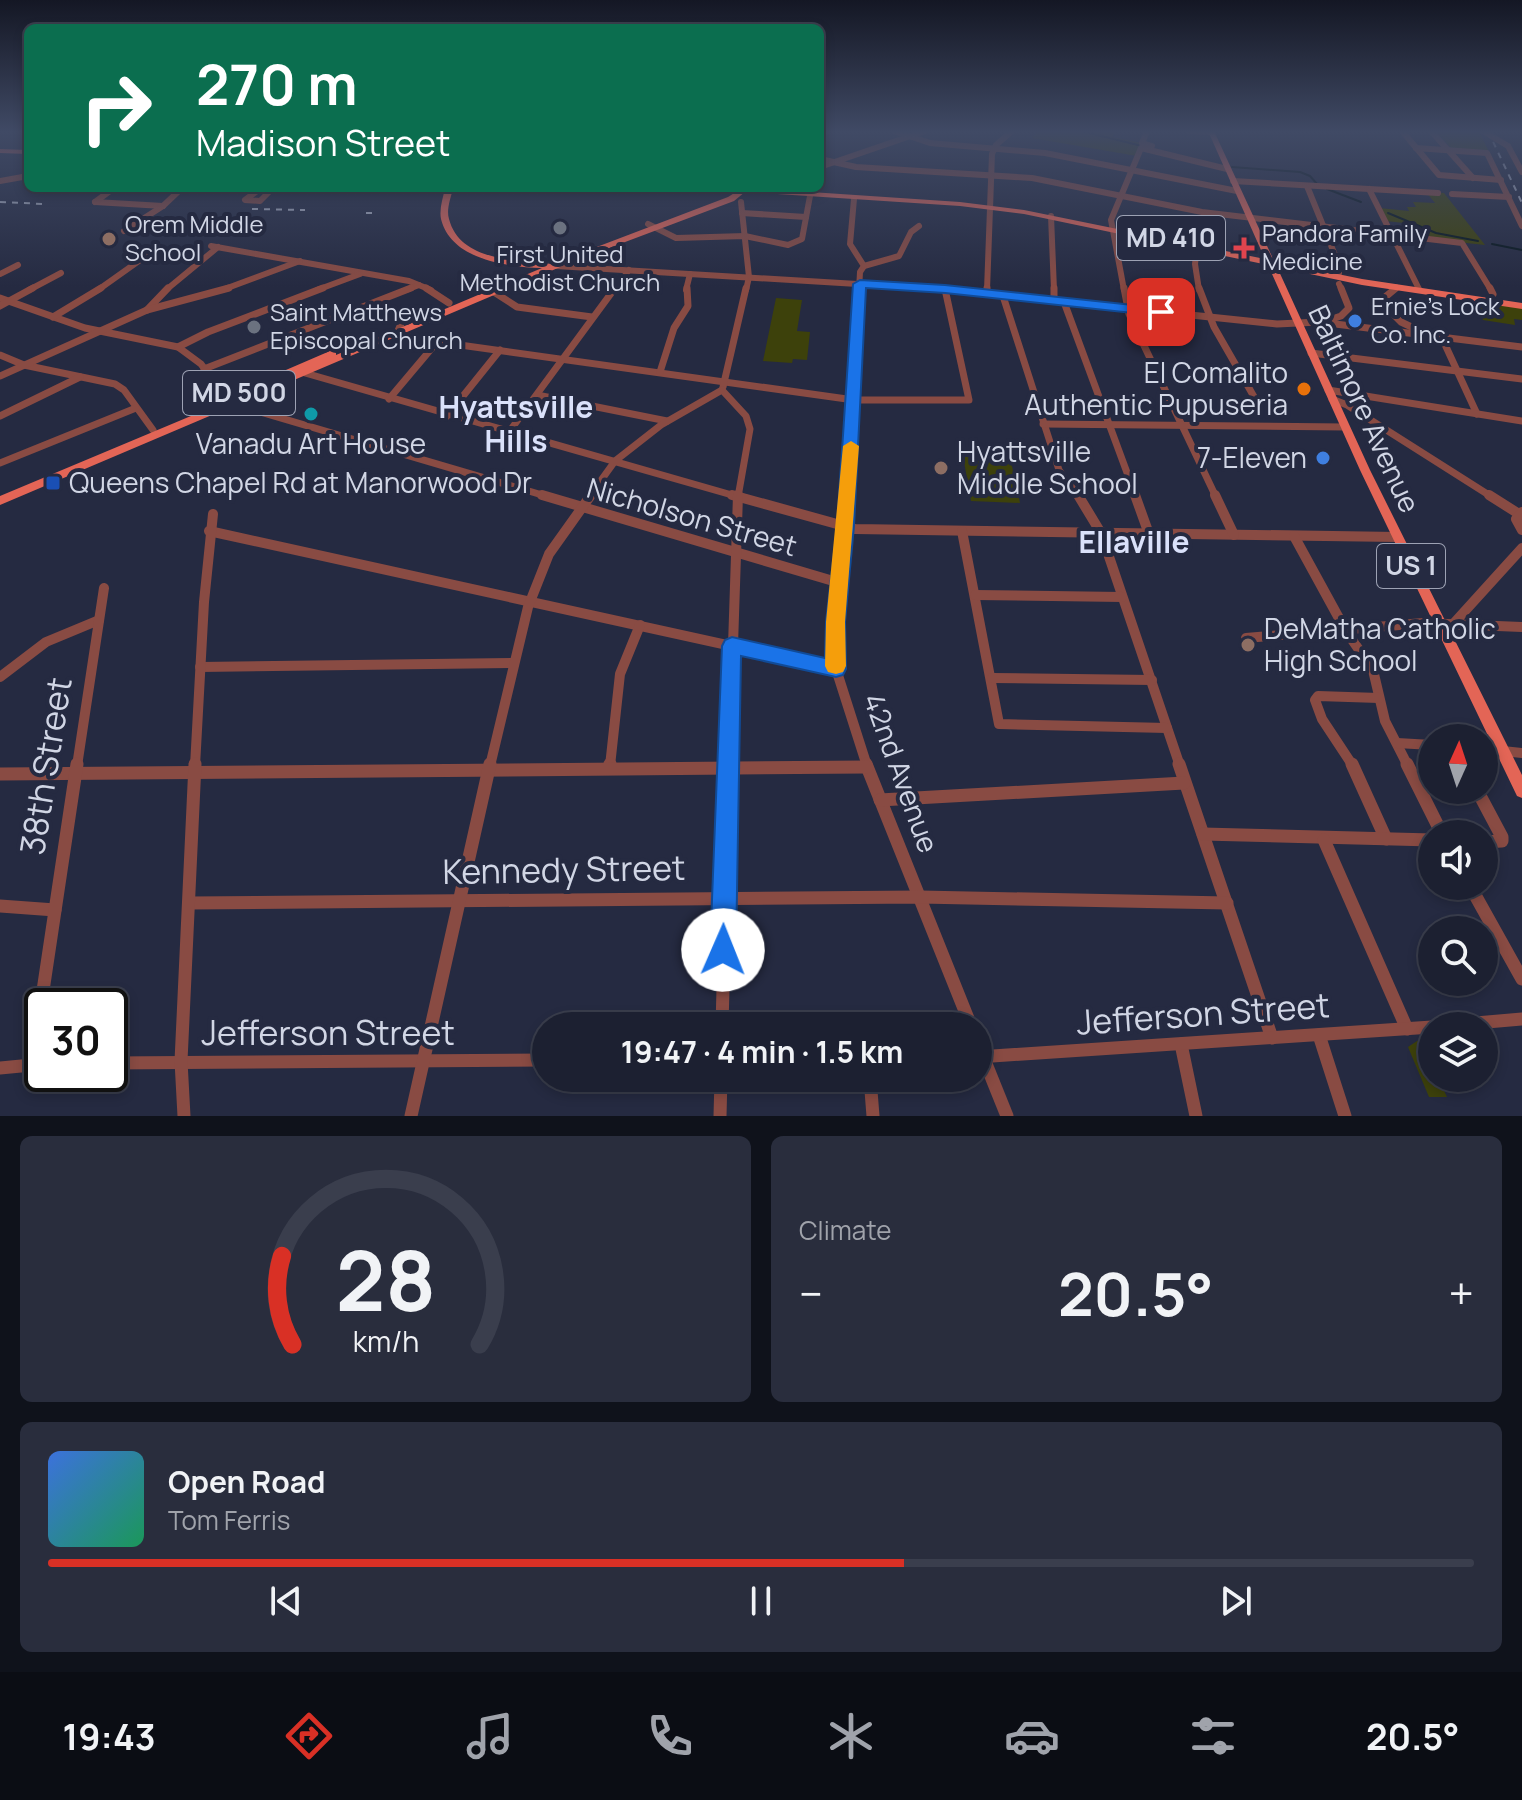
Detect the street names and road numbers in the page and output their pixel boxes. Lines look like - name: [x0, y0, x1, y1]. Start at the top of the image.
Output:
- road number: MD 410: [1117, 216, 1225, 260]
- street label: Baltimore Avenue: [1300, 299, 1430, 519]
- road number: MD 500: [183, 371, 295, 415]
- street label: Nicholson Street: [583, 468, 802, 564]
- road number: US 1: [1377, 544, 1445, 588]
- street label: 38th Street: [8, 674, 82, 858]
- street label: 42nd Avenue: [856, 688, 948, 858]
- street label: Kennedy Street: [442, 844, 686, 894]
- street label: Jefferson Street: [1075, 981, 1331, 1045]
- street label: Jefferson Street: [201, 1009, 455, 1055]

